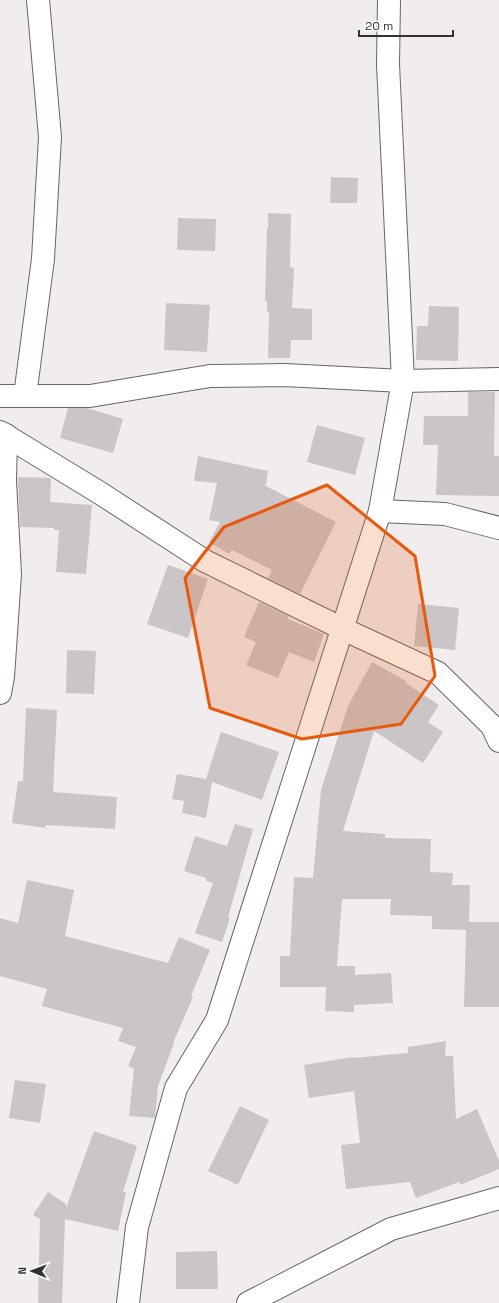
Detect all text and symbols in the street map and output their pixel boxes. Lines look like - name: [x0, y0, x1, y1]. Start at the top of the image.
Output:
- scale bar: [359, 12, 453, 38]
- text: 20 m: [365, 18, 393, 34]
- north arrow: [12, 1251, 52, 1291]
- text: N: [15, 1267, 29, 1275]

